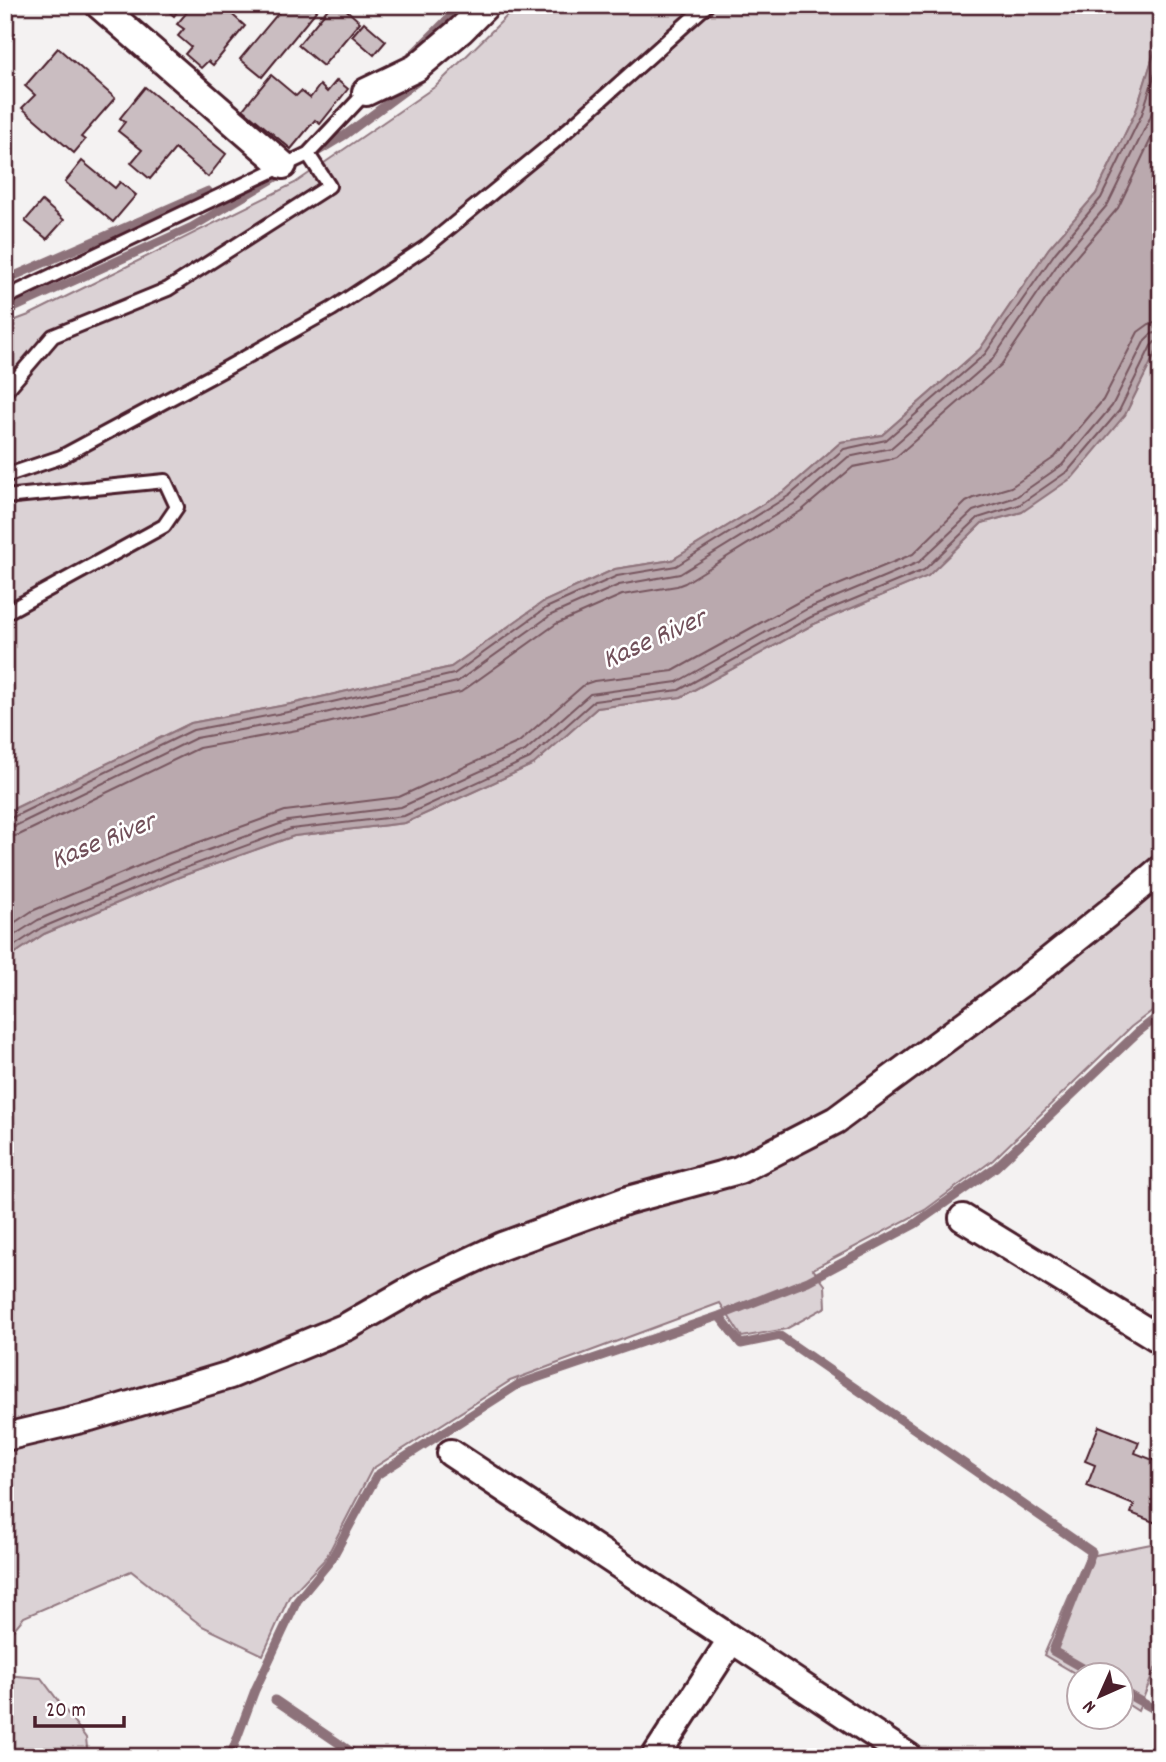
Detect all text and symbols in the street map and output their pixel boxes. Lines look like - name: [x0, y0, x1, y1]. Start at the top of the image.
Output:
- water label: Kase River: [597, 599, 717, 682]
- water label: Kase River: [46, 803, 166, 882]
- north arrow: [1064, 1660, 1134, 1730]
- scale bar: [35, 1685, 124, 1729]
- text: N: [1078, 1693, 1103, 1718]
- text: 20 m: [46, 1697, 86, 1727]

